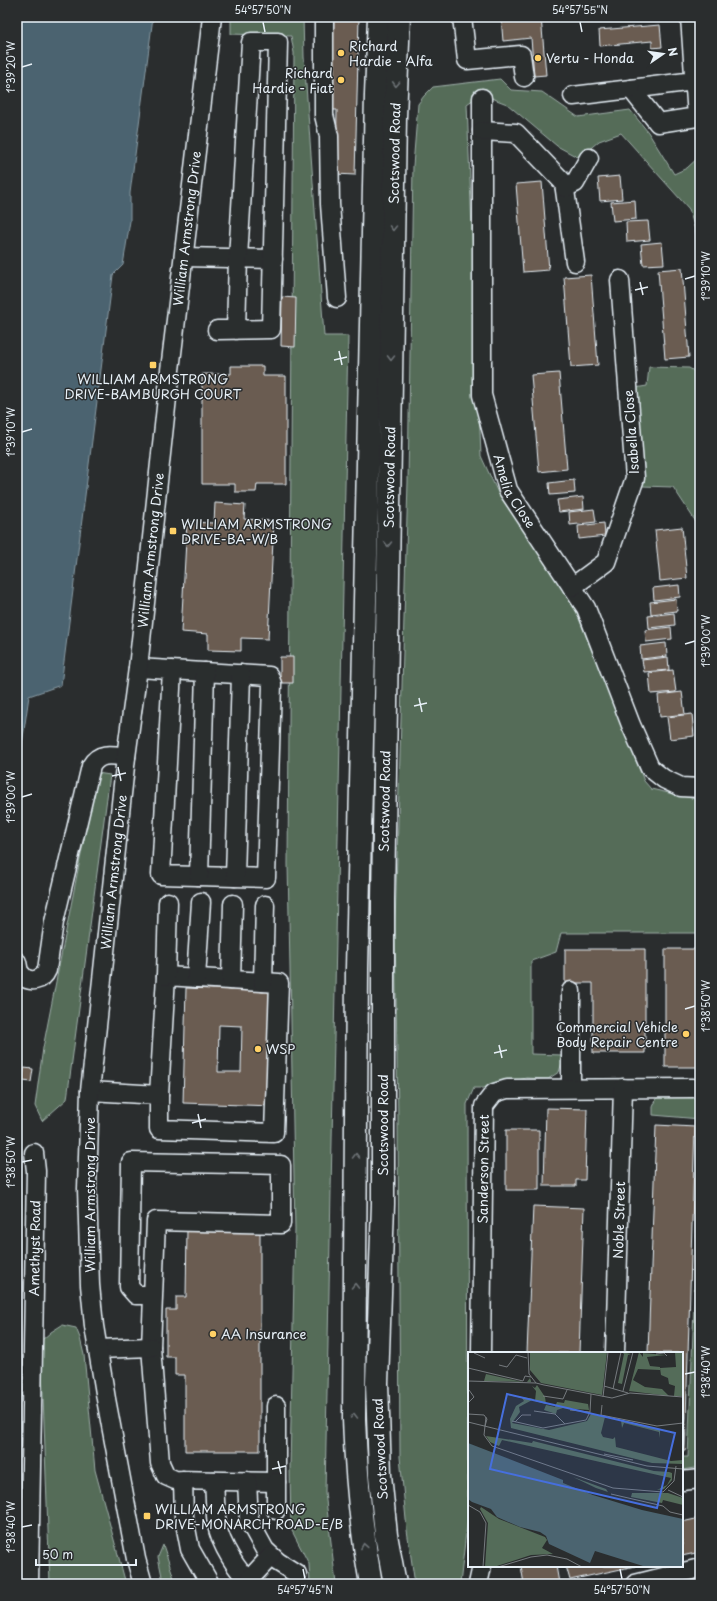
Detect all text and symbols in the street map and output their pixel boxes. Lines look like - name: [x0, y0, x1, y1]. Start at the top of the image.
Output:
- text: 54°57'50"N: [235, 2, 292, 17]
- text: 54°57'55"N: [552, 2, 608, 17]
- north arrow: [643, 34, 683, 74]
- place label: Richard Hardie - Alfa: [349, 36, 433, 70]
- text: 1°39'20"W: [3, 40, 18, 93]
- text: N: [664, 45, 683, 58]
- marker: Richard Hardie - Alfa: [336, 48, 346, 58]
- place label: Vertu - Honda: [546, 48, 634, 67]
- marker: Vertu - Honda: [533, 53, 543, 63]
- place label: Richard Hardie - Fiat: [252, 63, 333, 97]
- marker: Richard Hardie - Fiat: [336, 75, 346, 85]
- one-way arrow: [392, 81, 400, 87]
- street label: Scotswood Road: [384, 102, 405, 204]
- street label: William Armstrong Drive: [168, 150, 205, 307]
- one-way arrow: [389, 225, 397, 231]
- text: 1°39'10"W: [698, 250, 713, 301]
- one-way arrow: [387, 355, 395, 361]
- marker: WILLIAM ARMSTRONG DRIVE-BAMBURGH COURT: [148, 360, 158, 370]
- place label: WILLIAM ARMSTRONG DRIVE-BAMBURGH COURT: [65, 369, 242, 403]
- street label: Isabella Close: [618, 389, 643, 475]
- text: 1°39'10"W: [3, 406, 18, 457]
- street label: Scotswood Road: [379, 426, 399, 528]
- street label: Amelia Close: [490, 452, 541, 532]
- street label: William Armstrong Drive: [132, 472, 168, 629]
- place label: WILLIAM ARMSTRONG DRIVE-BA-W/B: [181, 514, 332, 548]
- marker: WILLIAM ARMSTRONG DRIVE-BA-W/B: [168, 526, 178, 536]
- one-way arrow: [384, 541, 392, 547]
- text: 1°39'00"W: [698, 614, 713, 667]
- street label: Scotswood Road: [374, 750, 394, 852]
- text: 1°39'00"W: [3, 770, 18, 823]
- street label: William Armstrong Drive: [95, 794, 131, 951]
- text: 1°38'50"W: [698, 979, 713, 1032]
- place label: Commercial Vehicle Body Repair Centre: [556, 1017, 678, 1051]
- marker: Commercial Vehicle Body Repair Centre: [681, 1029, 691, 1039]
- place label: WSP: [266, 1039, 295, 1058]
- marker: WSP: [253, 1044, 263, 1054]
- street label: Scotswood Road: [373, 1074, 392, 1176]
- street label: Sanderson Street: [473, 1114, 493, 1224]
- street label: William Armstrong Drive: [80, 1117, 99, 1273]
- text: 1°38'50"W: [3, 1135, 18, 1188]
- one-way arrow: [352, 1153, 360, 1159]
- street label: Noble Street: [608, 1181, 629, 1259]
- street label: Amethyst Road: [24, 1200, 45, 1296]
- one-way arrow: [351, 1283, 359, 1289]
- place label: AA Insurance: [221, 1324, 307, 1343]
- marker: AA Insurance: [208, 1329, 218, 1339]
- text: 1°38'40"W: [698, 1345, 713, 1398]
- inset map: [468, 1352, 683, 1567]
- street label: Scotswood Road: [367, 1398, 392, 1500]
- one-way arrow: [350, 1413, 358, 1419]
- place label: WILLIAM ARMSTRONG DRIVE-MONARCH ROAD-E/B: [155, 1499, 343, 1533]
- text: 1°38'40"W: [3, 1500, 18, 1553]
- marker: WILLIAM ARMSTRONG DRIVE-MONARCH ROAD-E/B: [142, 1511, 152, 1521]
- scale bar: [36, 1541, 136, 1567]
- one-way arrow: [360, 1542, 369, 1549]
- text: 50 m: [42, 1545, 73, 1563]
- text: 54°57'45"N: [277, 1582, 333, 1597]
- text: 54°57'50"N: [594, 1582, 651, 1597]

